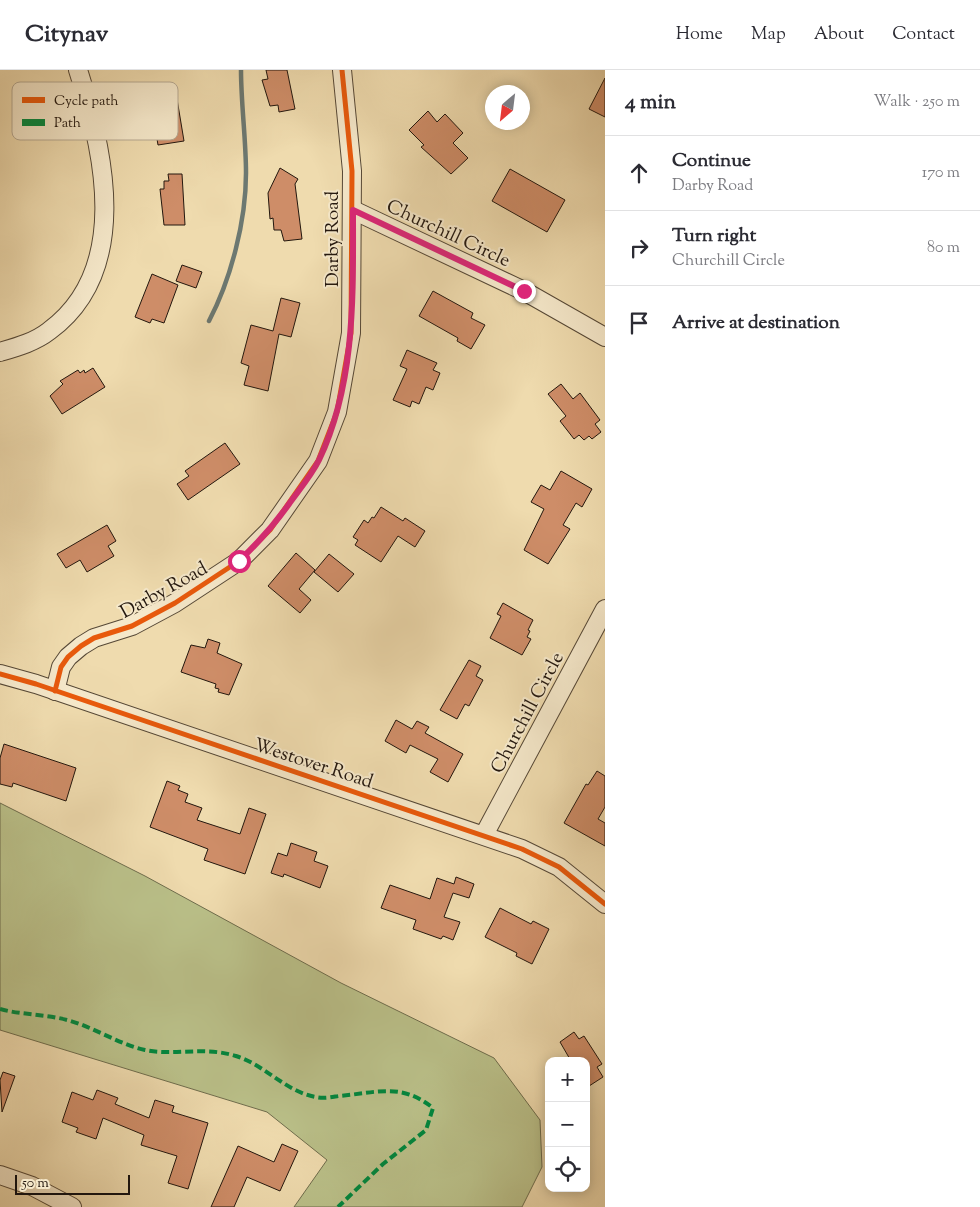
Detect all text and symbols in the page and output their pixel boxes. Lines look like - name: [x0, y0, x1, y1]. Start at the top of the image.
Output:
- text: Citynav: [25, 18, 108, 52]
- text: Home: [676, 22, 723, 48]
- text: Map: [751, 22, 786, 48]
- text: About: [814, 22, 864, 48]
- text: Contact: [892, 22, 955, 48]
- legend: [12, 82, 178, 140]
- north arrow: [485, 85, 530, 130]
- text: 4 min: [625, 88, 676, 118]
- text: Walk · 250 m: [874, 91, 960, 114]
- text: Cycle path: [54, 92, 118, 112]
- text: Path: [54, 114, 81, 134]
- text: Continue: [672, 148, 751, 175]
- icon: ahead: [625, 159, 653, 187]
- text: 170 m: [922, 162, 960, 185]
- text: Darby Road: [672, 175, 753, 198]
- street label: Darby Road: [320, 190, 347, 287]
- street label: Churchill Circle: [382, 194, 514, 275]
- text: Turn right: [672, 223, 756, 250]
- icon: right: [625, 234, 653, 262]
- text: 80 m: [927, 237, 960, 260]
- text: Churchill Circle: [672, 250, 785, 273]
- route end: [513, 280, 536, 303]
- icon: arrive: [625, 309, 653, 337]
- text: Arrive at destination: [672, 310, 840, 337]
- route start: [228, 550, 251, 573]
- street label: Darby Road: [115, 556, 213, 626]
- street label: Churchill Circle: [485, 648, 572, 779]
- street label: Westover Road: [250, 732, 377, 796]
- map controls: [545, 1057, 590, 1192]
- button: +: [545, 1057, 590, 1102]
- button: −: [545, 1102, 590, 1147]
- button: locate: [545, 1147, 590, 1192]
- scale bar: [15, 1172, 130, 1195]
- text: 50 m: [22, 1174, 49, 1194]

